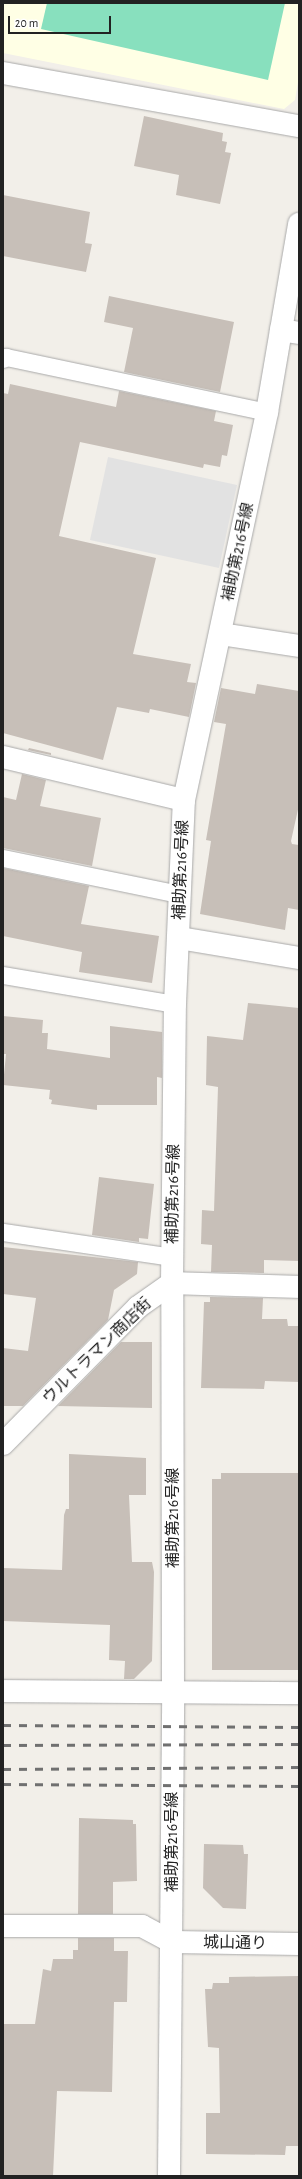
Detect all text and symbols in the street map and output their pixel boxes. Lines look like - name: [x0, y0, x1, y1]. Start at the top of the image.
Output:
- scale bar: [10, 8, 113, 34]
- text: 20 m: [15, 17, 38, 29]
- street label: 補助第216号線: [218, 501, 258, 603]
- street label: 補助第216号線: [170, 820, 192, 920]
- street label: 補助第216号線: [163, 1144, 183, 1244]
- street label: ウルトラマン商店街: [39, 1294, 155, 1408]
- street label: 補助第216号線: [163, 1468, 183, 1568]
- street label: 補助第216号線: [162, 1792, 182, 1892]
- street label: 城山通り: [203, 1933, 267, 1953]

